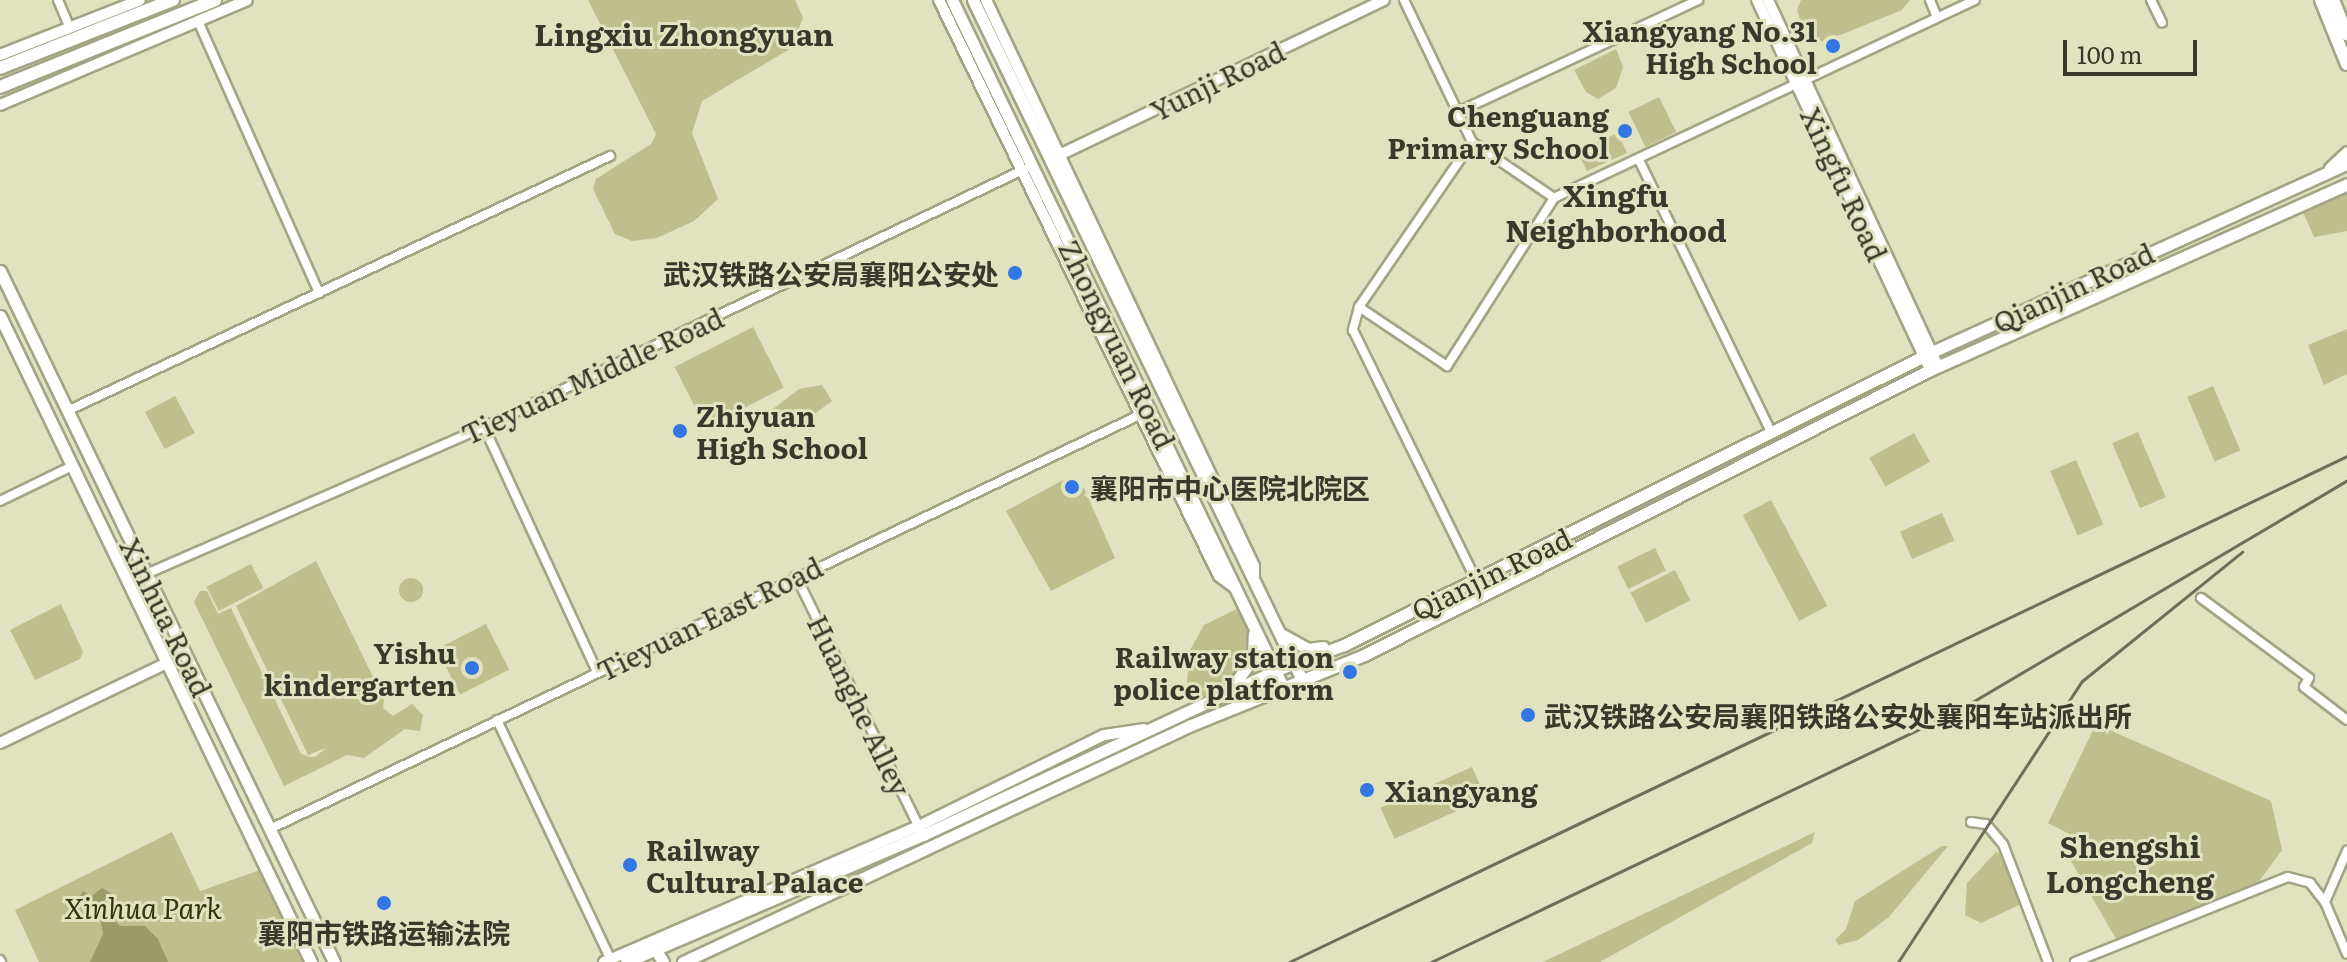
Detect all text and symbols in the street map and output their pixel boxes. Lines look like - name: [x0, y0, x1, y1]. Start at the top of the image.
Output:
- place label: Xiangyang No.31 High School: [1583, 13, 1817, 79]
- district label: Lingxiu Zhongyuan: [534, 15, 834, 51]
- scale bar: [2067, 24, 2201, 74]
- street label: Yunji Road: [1144, 33, 1290, 127]
- text: 100 m: [2077, 36, 2143, 71]
- marker: Xiangyang No.31 High School: [1824, 37, 1842, 55]
- place label: Chenguang Primary School: [1387, 98, 1609, 164]
- street label: Xingfu Road: [1795, 102, 1895, 266]
- marker: Chenguang Primary School: [1616, 122, 1634, 140]
- district label: Xingfu Neighborhood: [1505, 176, 1727, 246]
- street label: Zhongyuan Road: [1053, 234, 1183, 454]
- street label: Qianjin Road: [1987, 235, 2159, 339]
- place label: 武汉铁路公安局襄阳公安处: [663, 256, 999, 290]
- marker: 武汉铁路公安局襄阳公安处: [1006, 264, 1024, 282]
- street label: Tieyuan Middle Road: [456, 300, 728, 450]
- place label: Zhiyuan High School: [696, 398, 868, 464]
- marker: Zhiyuan High School: [671, 422, 689, 440]
- place label: 襄阳市中心医院北院区: [1090, 470, 1370, 504]
- marker: 襄阳市中心医院北院区: [1061, 476, 1083, 498]
- street label: Qianjin Road: [1406, 520, 1576, 626]
- street label: Xinhua Road: [114, 532, 220, 702]
- street label: Tieyuan East Road: [591, 549, 827, 687]
- street label: Huanghe Alley: [802, 609, 918, 801]
- place label: Yishu kindergarten: [264, 635, 456, 701]
- place label: Railway station police platform: [1113, 639, 1334, 705]
- marker: Yishu kindergarten: [463, 659, 481, 677]
- marker: Railway station police platform: [1341, 663, 1359, 681]
- place label: 武汉铁路公安局襄阳铁路公安处襄阳车站派出所: [1544, 698, 2132, 732]
- marker: 武汉铁路公安局襄阳铁路公安处襄阳车站派出所: [1519, 706, 1537, 724]
- place label: Xiangyang: [1385, 773, 1538, 807]
- marker: Xiangyang: [1356, 779, 1378, 801]
- district label: Shengshi Longcheng: [2046, 827, 2214, 898]
- place label: Railway Cultural Palace: [646, 832, 864, 898]
- marker: Railway Cultural Palace: [621, 856, 639, 874]
- park label: Xinhua Park: [64, 890, 222, 924]
- marker: 襄阳市铁路运输法院: [375, 894, 393, 912]
- place label: 襄阳市铁路运输法院: [258, 915, 510, 949]

